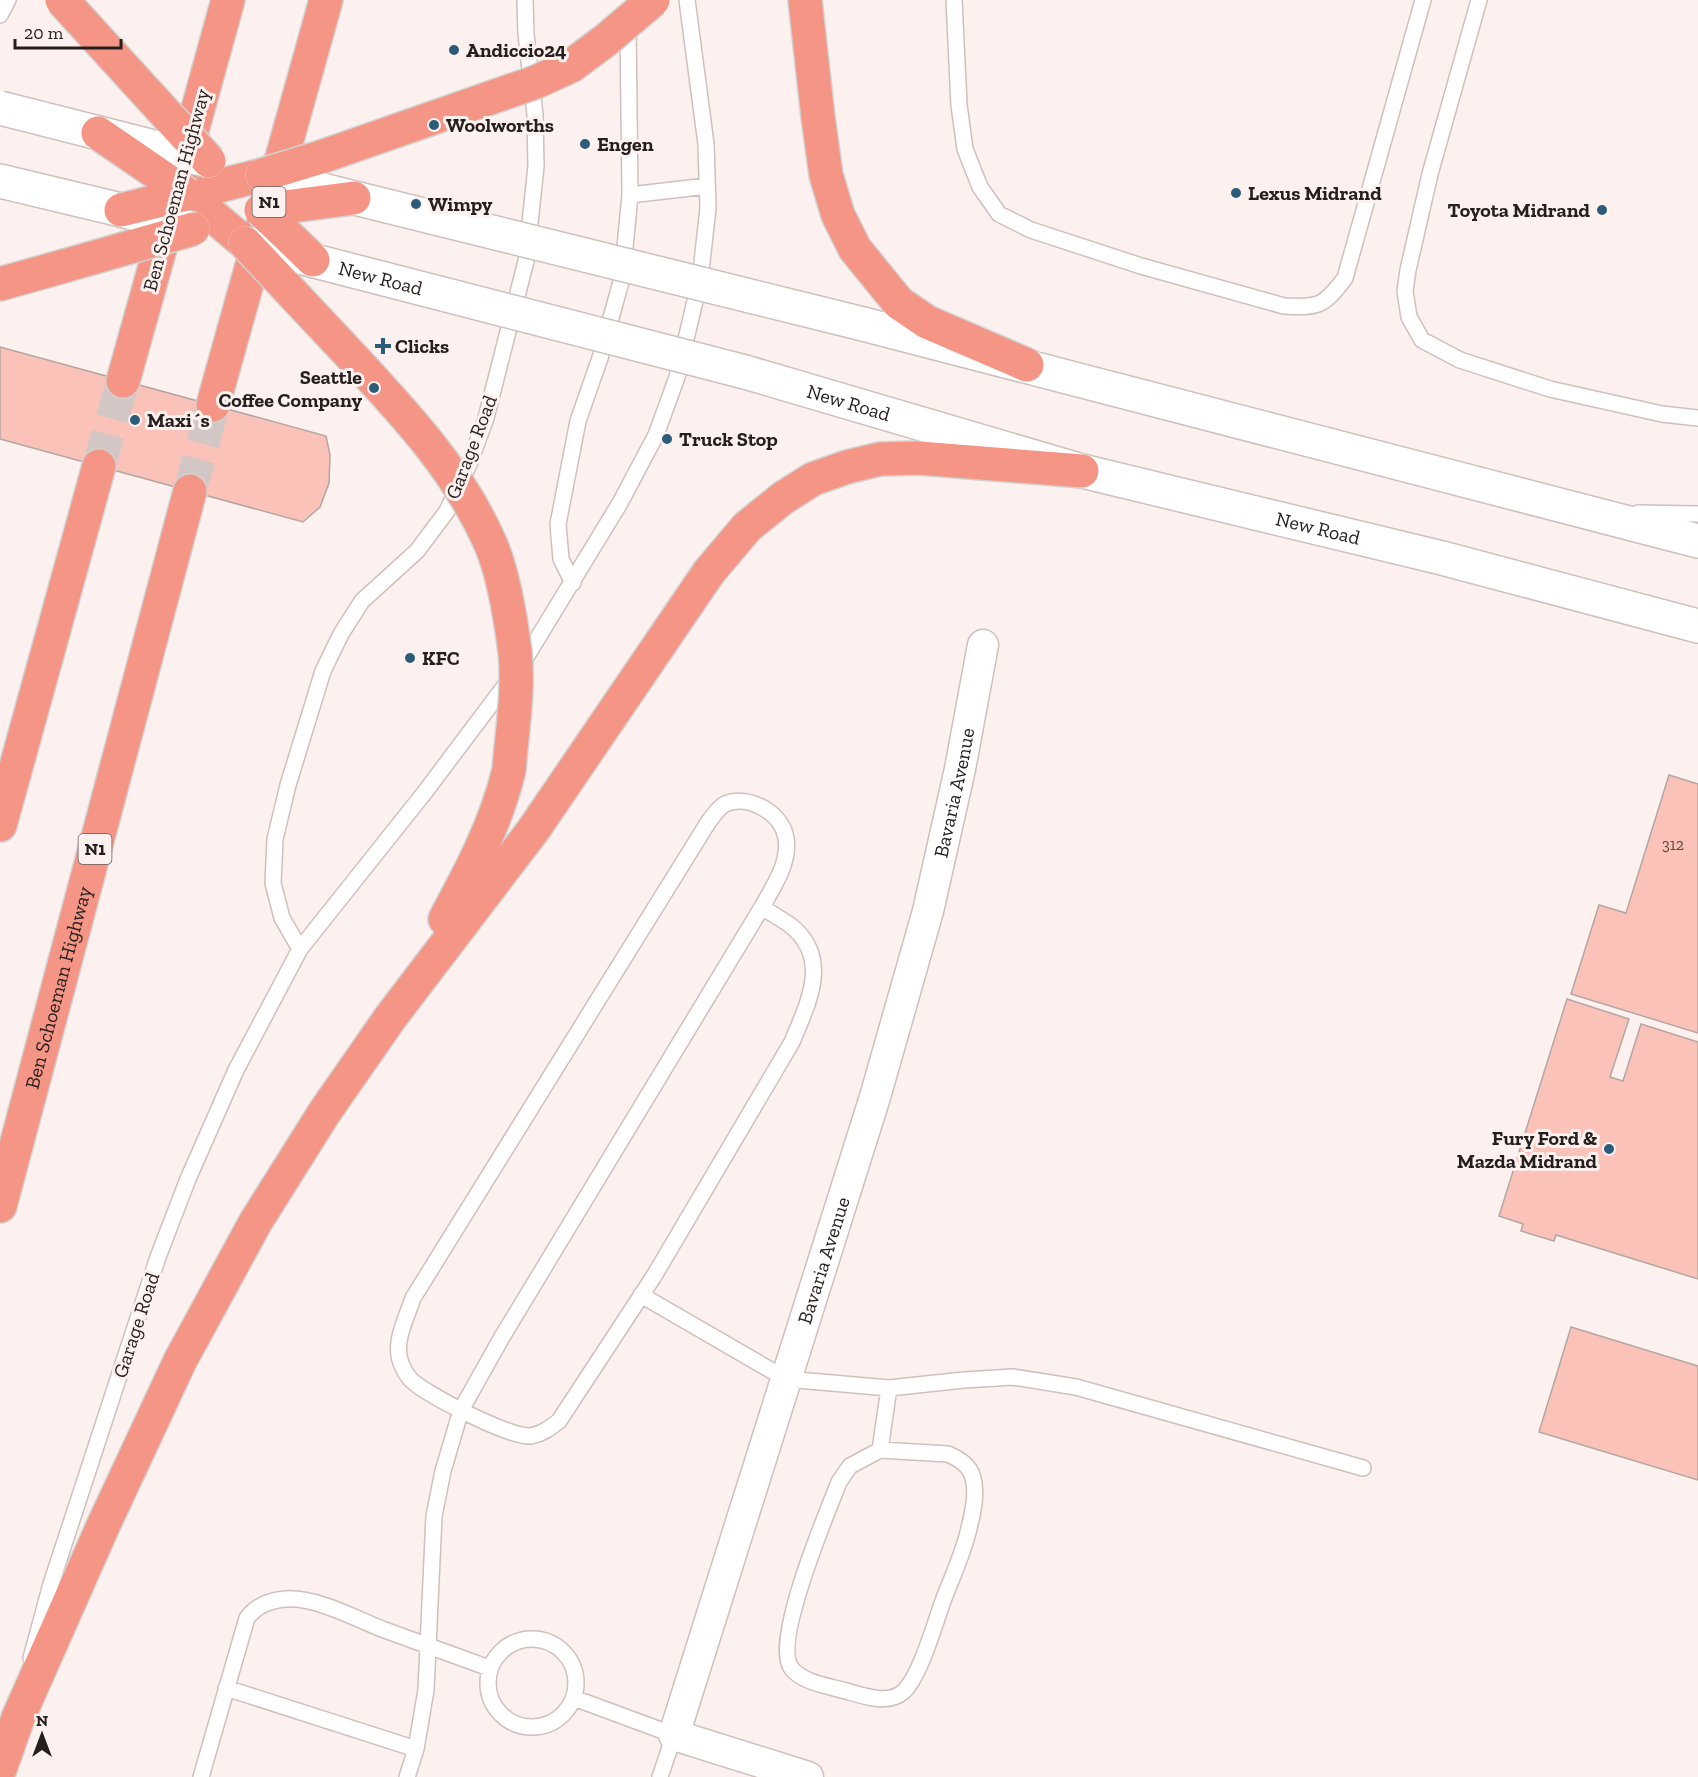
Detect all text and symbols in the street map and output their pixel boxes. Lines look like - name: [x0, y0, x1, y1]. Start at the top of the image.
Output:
- scale bar: [15, 12, 122, 50]
- text: 20 m: [24, 22, 64, 44]
- place label: Andiccio24: [466, 38, 566, 62]
- marker: Andiccio24: [447, 43, 461, 57]
- street label: Ben Schoeman Highway: [137, 85, 215, 294]
- place label: Woolworths: [446, 113, 554, 137]
- marker: Woolworths: [427, 118, 441, 132]
- place label: Engen: [597, 132, 654, 156]
- marker: Engen: [578, 137, 592, 151]
- place label: Lexus Midrand: [1248, 181, 1382, 205]
- marker: Lexus Midrand: [1229, 186, 1243, 200]
- road number: N1: [252, 187, 286, 217]
- place label: Wimpy: [428, 192, 493, 216]
- marker: Wimpy: [409, 197, 423, 211]
- place label: Toyota Midrand: [1448, 198, 1591, 222]
- marker: Toyota Midrand: [1595, 203, 1609, 217]
- street label: New Road: [336, 256, 425, 300]
- place label: Clicks: [395, 334, 449, 358]
- marker: Clicks: [376, 339, 390, 353]
- place label: Seattle Coffee Company: [218, 365, 362, 412]
- street label: New Road: [804, 379, 893, 426]
- marker: Seattle Coffee Company: [367, 381, 381, 395]
- street label: Garage Road: [440, 392, 502, 502]
- place label: Maxi´s: [147, 408, 210, 432]
- marker: Maxi´s: [128, 413, 142, 427]
- place label: Truck Stop: [679, 427, 778, 451]
- marker: Truck Stop: [660, 432, 674, 446]
- street label: New Road: [1273, 506, 1363, 550]
- place label: KFC: [422, 646, 460, 670]
- marker: KFC: [403, 651, 417, 665]
- street label: Bavaria Avenue: [928, 726, 979, 860]
- road number: N1: [78, 834, 112, 864]
- house number: 312: [1662, 835, 1684, 854]
- street label: Ben Schoeman Highway: [20, 883, 97, 1091]
- place label: Fury Ford & Mazda Midrand: [1457, 1126, 1598, 1173]
- marker: Fury Ford & Mazda Midrand: [1602, 1142, 1616, 1156]
- street label: Bavaria Avenue: [792, 1194, 855, 1327]
- street label: Garage Road: [108, 1269, 164, 1381]
- north arrow: [12, 1705, 72, 1765]
- text: N: [36, 1711, 48, 1730]

